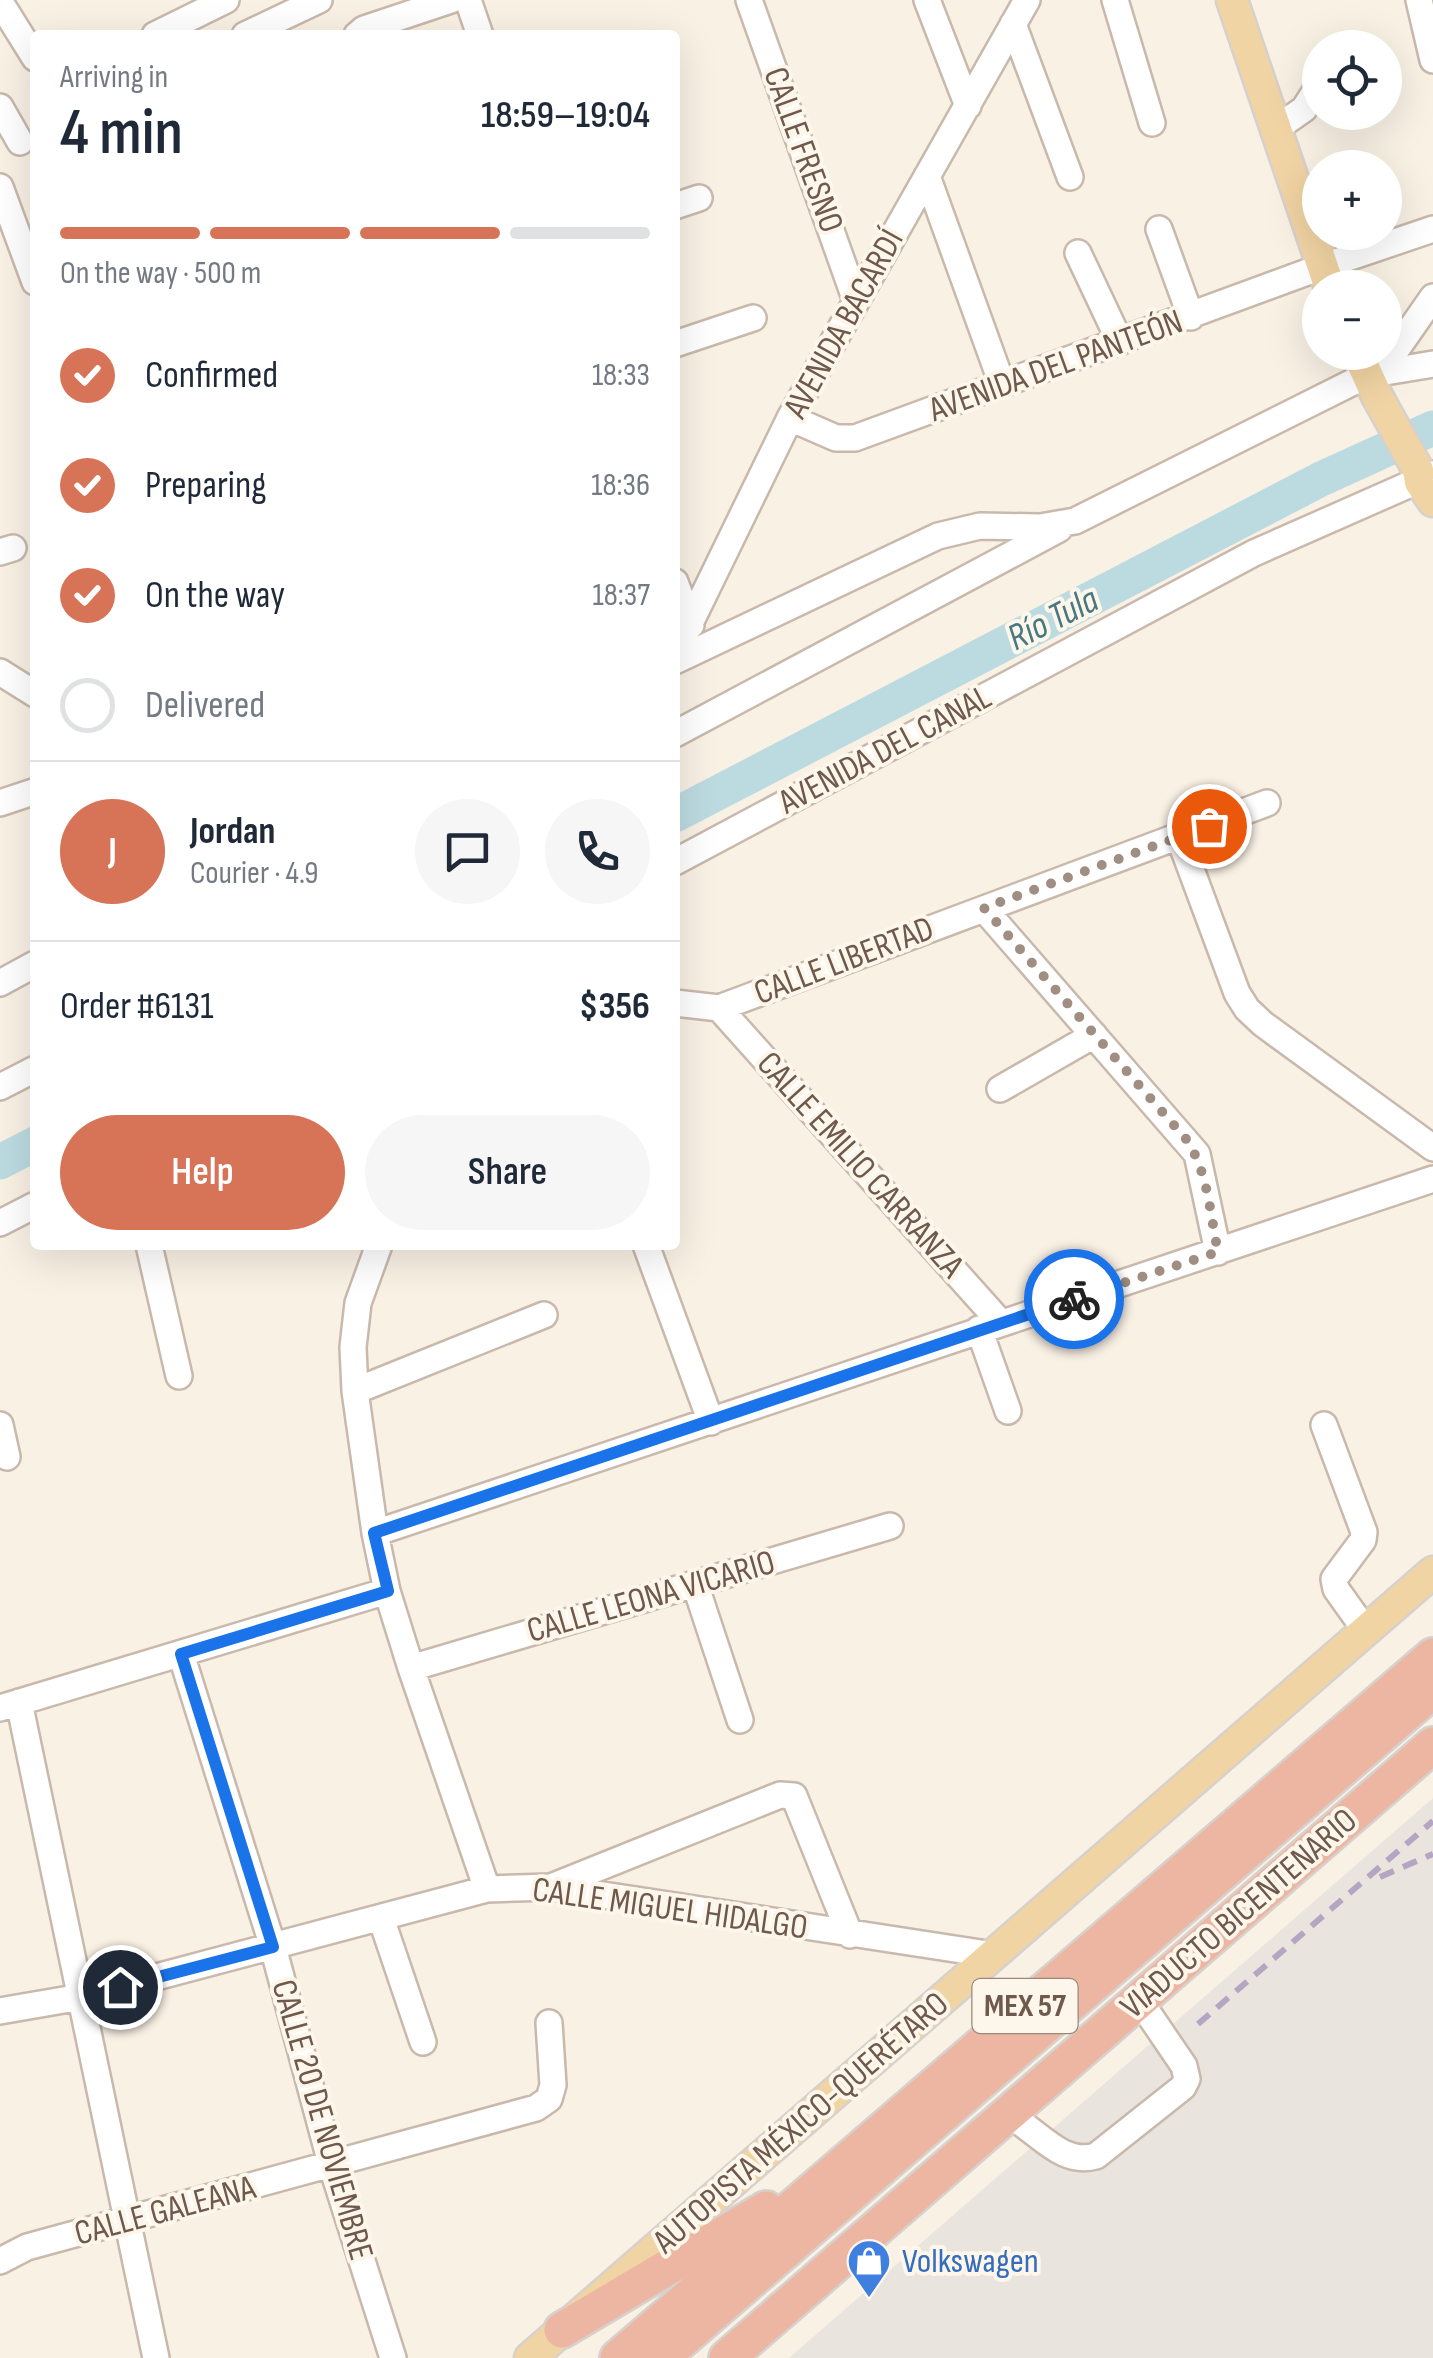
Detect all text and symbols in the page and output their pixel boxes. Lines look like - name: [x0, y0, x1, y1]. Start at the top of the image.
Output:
- map controls: [1302, 30, 1402, 370]
- button: locate: [1302, 30, 1402, 130]
- text: Arriving in: [60, 58, 168, 97]
- street label: CALLE FRESNO: [753, 62, 853, 238]
- text: 18:59–19:04: [481, 93, 650, 138]
- text: 4 min: [60, 95, 183, 173]
- button: +: [1302, 150, 1402, 250]
- street label: AVENIDA BACARDÍ: [774, 222, 913, 427]
- text: On the way · 500 m: [60, 254, 261, 293]
- button: −: [1302, 270, 1402, 370]
- street label: AVENIDA DEL PANTEÓN: [922, 300, 1189, 432]
- icon: check: [60, 348, 115, 403]
- text: Confirmed: [145, 353, 278, 398]
- text: 18:33: [592, 356, 650, 395]
- icon: check: [60, 458, 115, 513]
- text: Preparing: [145, 463, 266, 508]
- text: 18:36: [591, 466, 650, 505]
- icon: check: [60, 568, 115, 623]
- text: On the way: [145, 573, 285, 618]
- text: 18:37: [593, 576, 650, 615]
- water label: Río Tula: [1000, 577, 1106, 661]
- street label: AVENIDA DEL CANAL: [771, 676, 999, 824]
- text: Delivered: [145, 683, 265, 728]
- pin: [1167, 784, 1252, 869]
- button: chat: [415, 799, 520, 904]
- button: phone: [545, 799, 650, 904]
- icon: bag: [1182, 799, 1237, 854]
- text: Jordan: [190, 809, 275, 854]
- text: J: [108, 829, 117, 874]
- text: Courier · 4.9: [190, 854, 318, 893]
- street label: CALLE LIBERTAD: [748, 907, 940, 1015]
- text: Order #6131: [60, 984, 214, 1029]
- text: $356: [579, 984, 650, 1029]
- street label: CALLE EMILIO CARRANZA: [747, 1043, 973, 1288]
- button: Help: [60, 1115, 345, 1230]
- button: Share: [365, 1115, 650, 1230]
- courier: [1024, 1249, 1124, 1349]
- icon: bike: [1047, 1272, 1102, 1327]
- street label: CALLE LEONA VICARIO: [522, 1541, 780, 1653]
- street label: VIADUCTO BICENTENARIO: [1112, 1800, 1366, 2028]
- street label: CALLE MIGUEL HIDALGO: [530, 1868, 810, 1950]
- pin: [78, 1945, 163, 2030]
- icon: home: [93, 1960, 148, 2015]
- street label: CALLE 20 DE NOVIEMBRE: [261, 1975, 383, 2265]
- road number: MEX 57: [972, 1979, 1078, 2033]
- street label: AUTOPISTA MÉXICO-QUERÉTARO: [644, 1983, 957, 2264]
- street label: CALLE GALEANA: [70, 2166, 261, 2256]
- shop icon: Volkswagen: [846, 2238, 892, 2299]
- place label: Volkswagen: [902, 2240, 1039, 2283]

